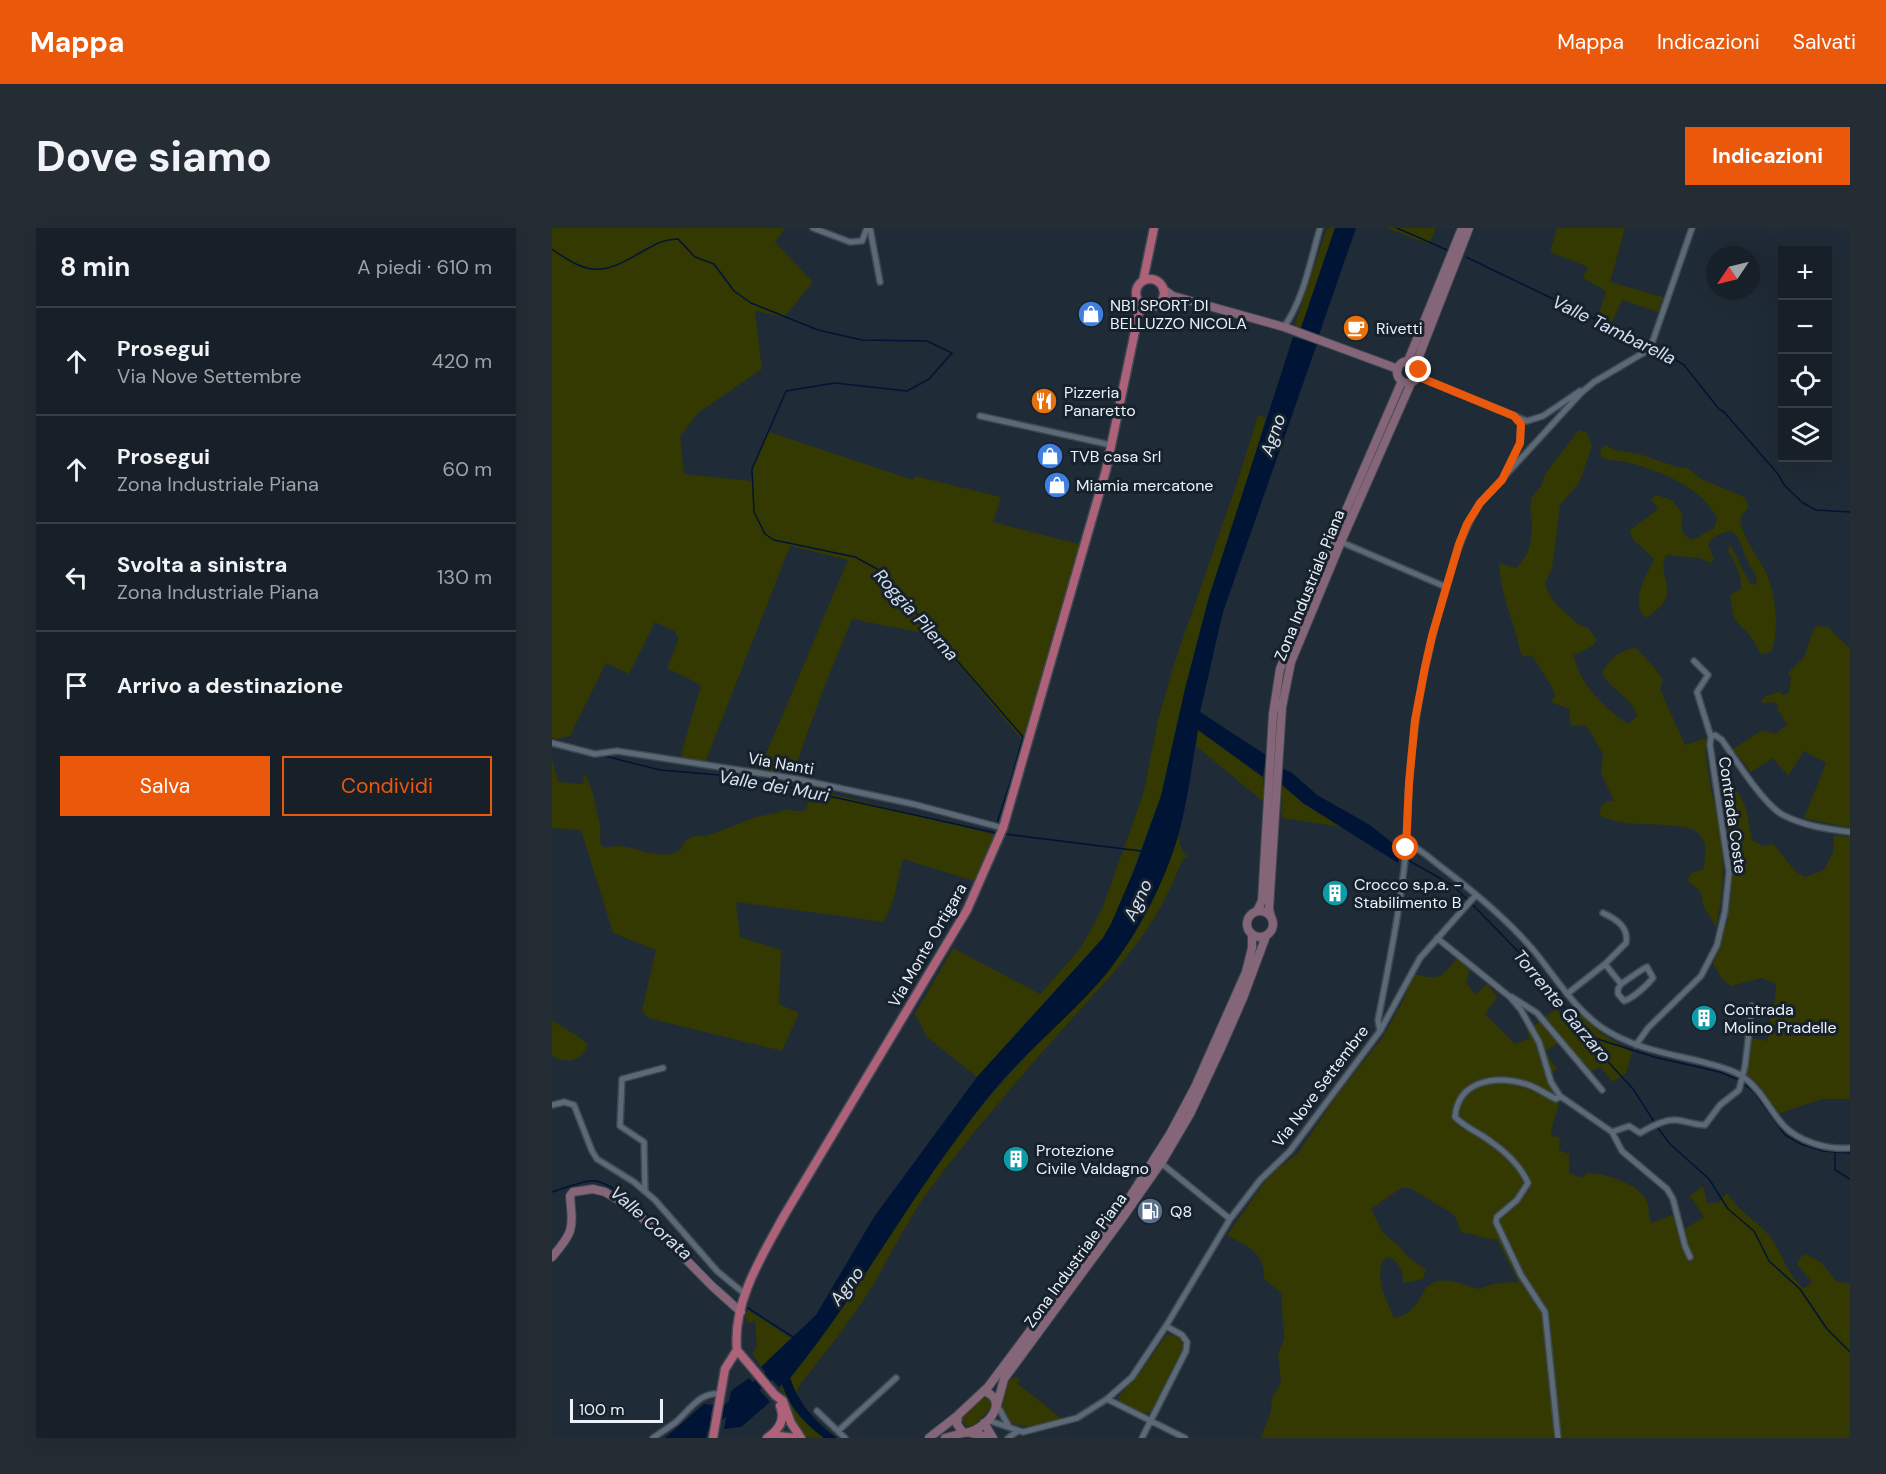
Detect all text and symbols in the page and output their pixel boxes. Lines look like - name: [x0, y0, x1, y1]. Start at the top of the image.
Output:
- text: Mappa: [30, 24, 124, 61]
- text: Mappa: [1557, 28, 1624, 56]
- text: Indicazioni: [1657, 28, 1760, 56]
- text: Salvati: [1793, 28, 1856, 56]
- button: Indicazioni: [1685, 127, 1850, 185]
- text: Dove siamo: [36, 129, 272, 184]
- north arrow: [1706, 246, 1760, 300]
- map controls: [1778, 246, 1832, 462]
- button: +: [1778, 246, 1832, 300]
- text: 8 min: [60, 250, 130, 284]
- text: A piedi · 610 m: [357, 254, 492, 280]
- water label: Valle Tambarella: [1548, 290, 1680, 370]
- place label: NB1 SPORT DI BELLUZZO NICOLA: [1110, 295, 1247, 334]
- shop icon: NB1 SPORT DI BELLUZZO NICOLA: [1076, 299, 1106, 329]
- button: −: [1778, 300, 1832, 354]
- cafe icon: Rivetti: [1341, 313, 1371, 343]
- place label: Rivetti: [1376, 318, 1423, 339]
- text: Prosegui: [117, 334, 210, 363]
- icon: ahead: [60, 345, 93, 378]
- text: 420 m: [432, 348, 492, 374]
- button: locate: [1778, 354, 1832, 408]
- route end: [1405, 356, 1431, 382]
- text: Via Nove Settembre: [117, 363, 301, 389]
- place label: Pizzeria Panaretto: [1064, 382, 1136, 421]
- restaurant icon: Pizzeria Panaretto: [1029, 386, 1059, 416]
- button: layers: [1778, 408, 1832, 462]
- water label: Agno: [1254, 411, 1291, 460]
- shop icon: TVB casa Srl: [1035, 441, 1065, 471]
- text: Prosegui: [117, 442, 210, 471]
- place label: TVB casa Srl: [1070, 446, 1161, 467]
- icon: ahead: [60, 453, 93, 486]
- text: 60 m: [443, 456, 492, 482]
- shop icon: Miamia mercatone: [1042, 470, 1072, 500]
- text: Zona Industriale Piana: [117, 471, 319, 497]
- place label: Miamia mercatone: [1076, 475, 1213, 496]
- street label: Zona Industriale Piana: [1269, 506, 1349, 664]
- text: Svolta a sinistra: [117, 550, 287, 579]
- icon: left: [60, 561, 93, 594]
- text: 130 m: [437, 564, 492, 590]
- water label: Roggia Pilerna: [868, 564, 964, 666]
- text: Zona Industriale Piana: [117, 579, 319, 605]
- icon: arrive: [60, 669, 93, 702]
- text: Arrivo a destinazione: [117, 671, 343, 700]
- street label: Via Nanti: [746, 747, 816, 780]
- street label: Contrada Coste: [1714, 755, 1751, 875]
- button: Salva: [60, 756, 270, 816]
- button: Condividi: [282, 756, 492, 816]
- water label: Valle dei Muri: [717, 764, 832, 808]
- route start: [1392, 834, 1418, 860]
- place label: Crocco s.p.a. - Stabilimento B: [1354, 874, 1462, 913]
- water label: Agno: [1118, 875, 1158, 925]
- building icon: Crocco s.p.a. - Stabilimento B: [1320, 878, 1350, 908]
- street label: Via Monte Ortigara: [883, 880, 971, 1011]
- water label: Torrente Garzaro: [1508, 944, 1616, 1068]
- place label: Contrada Molino Pradelle: [1724, 999, 1837, 1038]
- building icon: Contrada Molino Pradelle: [1689, 1003, 1719, 1033]
- street label: Via Nove Settembre: [1268, 1021, 1373, 1152]
- place label: Protezione Civile Valdagno: [1036, 1140, 1149, 1179]
- building icon: Protezione Civile Valdagno: [1001, 1144, 1031, 1174]
- water label: Valle Corata: [605, 1181, 697, 1265]
- street label: Zona Industriale Piana: [1019, 1189, 1131, 1332]
- fuel station icon: Q8: [1135, 1196, 1165, 1226]
- place label: Q8: [1170, 1201, 1192, 1222]
- water label: Agno: [824, 1262, 870, 1311]
- scale bar: [570, 1396, 663, 1424]
- text: 100 m: [579, 1399, 624, 1420]

